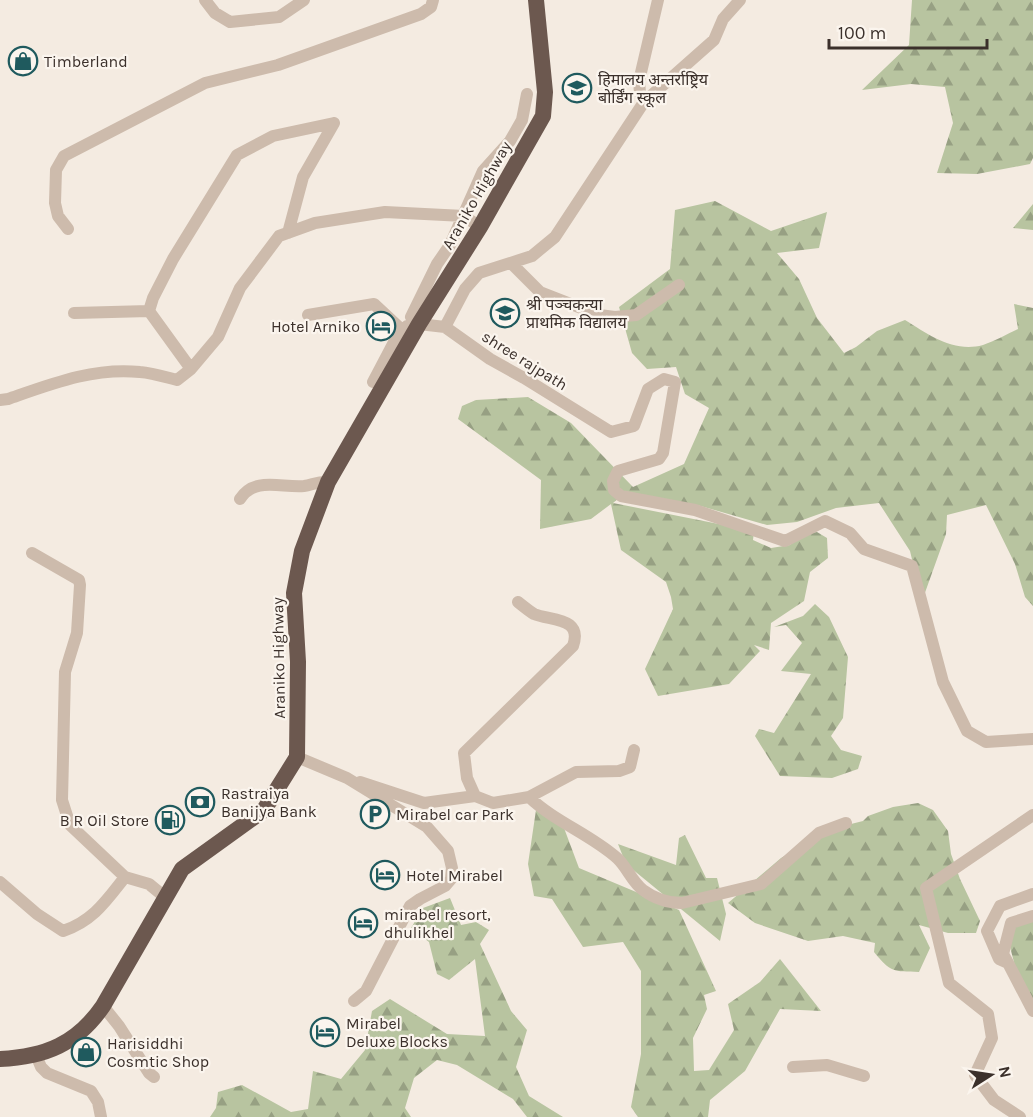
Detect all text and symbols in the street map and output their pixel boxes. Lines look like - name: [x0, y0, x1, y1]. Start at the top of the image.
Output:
- scale bar: [829, 12, 986, 50]
- text: 100 m: [838, 22, 886, 44]
- shop icon: Timberland: [7, 45, 39, 77]
- place label: Timberland: [44, 52, 128, 71]
- place label: हिमालय अन्तर्राष्ट्रिय बोर्डिंग स्कूल: [598, 70, 709, 108]
- school or university icon: हिमालय अन्तर्राष्ट्रिय बोर्डिंग स्कूल: [561, 72, 593, 104]
- street label: Araniko Highway: [438, 137, 515, 253]
- place label: श्री पञ्चकन्या प्राथमिक विद्यालय: [526, 295, 627, 332]
- school or university icon: श्री पञ्चकन्या प्राथमिक विद्यालय: [489, 297, 521, 329]
- hotel icon: Hotel Arniko: [365, 310, 397, 342]
- place label: Hotel Arniko: [271, 317, 360, 336]
- street label: shree rajpath: [478, 327, 571, 394]
- street label: Araniko Highway: [268, 596, 289, 719]
- place label: Rastraiya Banijya Bank: [221, 784, 317, 821]
- bank icon: Rastraiya Banijya Bank: [184, 786, 216, 818]
- parking icon: Mirabel car Park: [359, 798, 391, 830]
- fuel station icon: B R Oil Store: [154, 804, 186, 836]
- place label: Mirabel car Park: [396, 805, 514, 824]
- place label: B R Oil Store: [60, 811, 149, 830]
- hotel icon: Hotel Mirabel: [369, 859, 401, 891]
- place label: Hotel Mirabel: [406, 866, 503, 885]
- place label: mirabel resort, dhulikhel: [384, 905, 491, 942]
- hotel icon: mirabel resort, dhulikhel: [347, 907, 379, 939]
- place label: Mirabel Deluxe Blocks: [346, 1014, 448, 1051]
- hotel icon: Mirabel Deluxe Blocks: [309, 1016, 341, 1048]
- place label: Harisiddhi Cosmtic Shop: [107, 1034, 209, 1071]
- shop icon: Harisiddhi Cosmtic Shop: [70, 1036, 102, 1068]
- north arrow: [961, 1045, 1021, 1105]
- text: N: [995, 1064, 1016, 1080]

